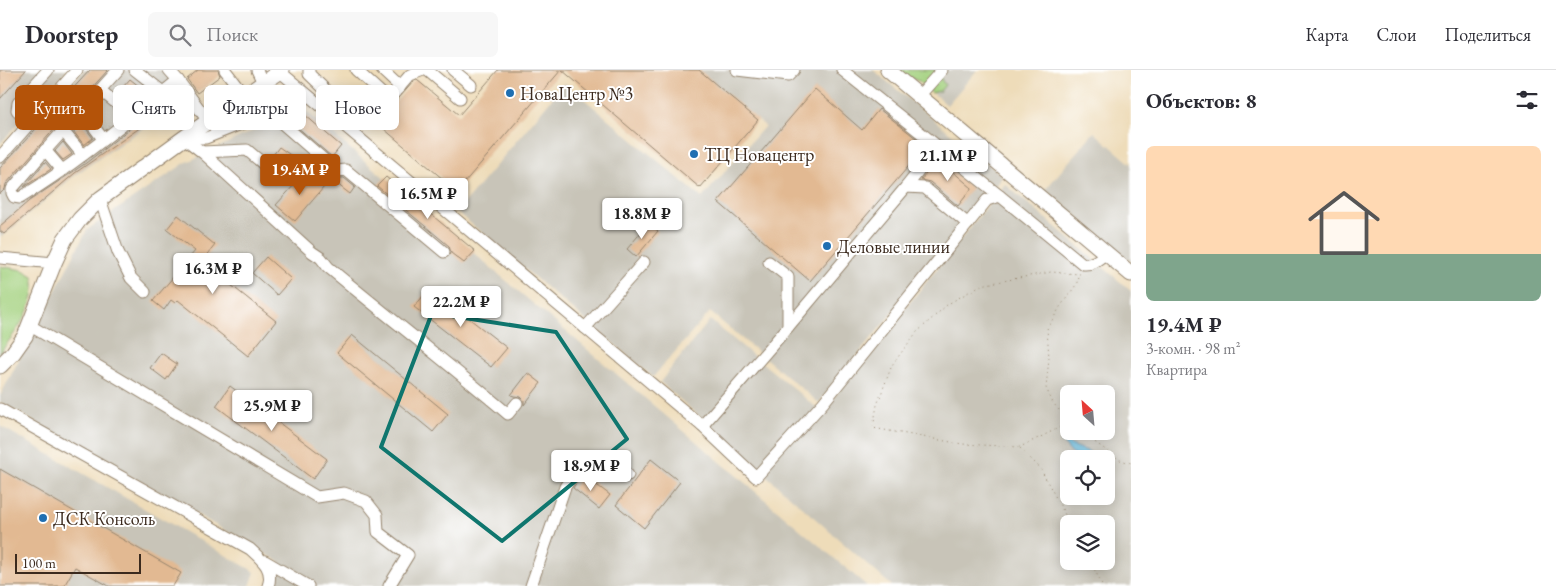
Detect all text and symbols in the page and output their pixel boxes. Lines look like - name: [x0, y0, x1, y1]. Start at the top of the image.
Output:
- search box: [148, 12, 498, 57]
- text: Doorstep: [25, 19, 118, 50]
- icon: search: [166, 21, 194, 49]
- text: Поиск: [206, 22, 258, 47]
- text: Карта: [1306, 23, 1349, 46]
- text: Слои: [1377, 23, 1416, 46]
- text: Поделиться: [1444, 23, 1531, 46]
- place label: НоваЦентр №3: [520, 82, 633, 105]
- chip: Купить: [15, 85, 103, 130]
- chip: Снять: [113, 85, 194, 130]
- chip: Фильтры: [204, 85, 306, 130]
- chip: Новое: [316, 85, 399, 130]
- icon: filters: [1513, 86, 1541, 114]
- marker: НоваЦентр №3: [504, 87, 516, 99]
- text: Объектов: 8: [1146, 87, 1257, 114]
- pin: 21.1M ₽: [902, 140, 994, 182]
- place label: ТЦ Новацентр: [704, 143, 814, 166]
- text: 21.1M ₽: [919, 145, 977, 166]
- marker: ТЦ Новацентр: [688, 148, 700, 160]
- pin: 19.4M ₽: [254, 154, 346, 196]
- text: 19.4M ₽: [271, 159, 329, 180]
- pin: 16.5M ₽: [382, 178, 474, 220]
- icon: home: [1299, 178, 1389, 268]
- text: 16.5M ₽: [399, 183, 457, 204]
- pin: 18.8M ₽: [596, 198, 688, 240]
- text: 18.8M ₽: [613, 203, 671, 224]
- place label: Деловые линии: [837, 235, 951, 258]
- marker: Деловые линии: [821, 240, 833, 252]
- pin: 16.3M ₽: [167, 252, 259, 295]
- text: 16.3M ₽: [184, 258, 242, 279]
- pin: 22.2M ₽: [415, 286, 507, 328]
- text: 22.2M ₽: [432, 291, 490, 312]
- text: 19.4M ₽: [1146, 311, 1222, 338]
- text: 3-комн. · 98 m²: [1146, 338, 1241, 359]
- text: Квартира: [1146, 359, 1207, 380]
- north arrow: [1060, 385, 1115, 440]
- map controls: [1060, 385, 1115, 570]
- pin: 25.9M ₽: [226, 390, 318, 432]
- text: 25.9M ₽: [243, 395, 301, 416]
- pin: 18.9M ₽: [545, 450, 637, 492]
- button: locate: [1060, 450, 1115, 505]
- text: 18.9M ₽: [562, 455, 620, 476]
- place label: ДСК Консоль: [53, 507, 155, 530]
- marker: ДСК Консоль: [37, 512, 49, 524]
- button: layers: [1060, 515, 1115, 570]
- scale bar: [15, 551, 141, 574]
- text: 100 m: [22, 554, 56, 572]

